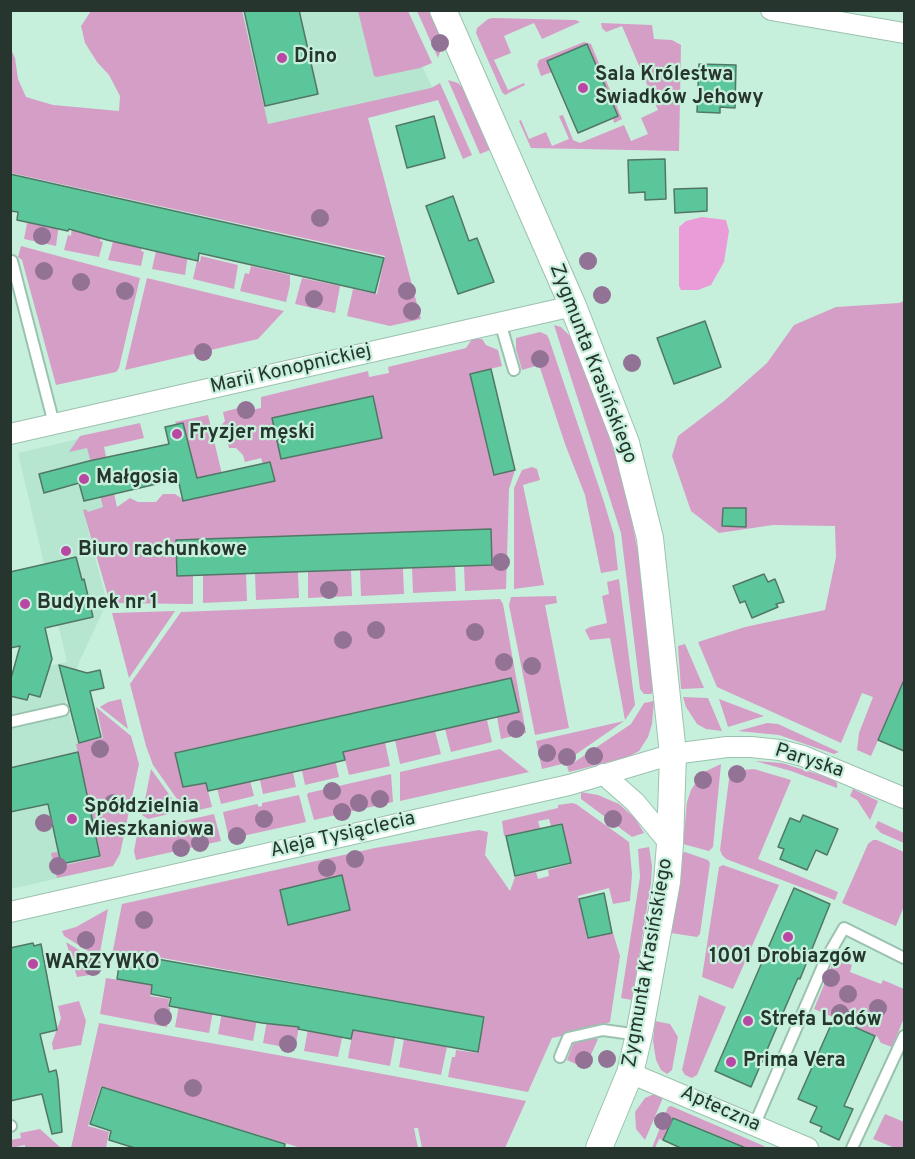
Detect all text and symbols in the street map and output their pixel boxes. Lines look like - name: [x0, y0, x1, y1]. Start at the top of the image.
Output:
- place label: Dino: [294, 46, 337, 70]
- marker: Dino: [275, 51, 289, 65]
- place label: Sala Królestwa Swiadków Jehowy: [595, 64, 764, 111]
- marker: Sala Królestwa Swiadków Jehowy: [576, 81, 590, 95]
- street label: Zygmunta Krasińskiego: [543, 261, 641, 467]
- street label: Marii Konopnickiej: [208, 340, 374, 400]
- place label: Fryzjer męski: [189, 422, 315, 446]
- marker: Fryzjer męski: [170, 427, 184, 441]
- place label: Małgosia: [96, 467, 178, 491]
- marker: Małgosia: [77, 472, 91, 486]
- place label: Biuro rachunkowe: [78, 539, 247, 563]
- marker: Biuro rachunkowe: [59, 544, 73, 558]
- place label: Budynek nr 1: [37, 592, 158, 616]
- marker: Budynek nr 1: [18, 597, 32, 611]
- street label: Paryska: [771, 740, 847, 784]
- place label: Spółdzielnia Mieszkaniowa: [84, 796, 214, 843]
- street label: Aleja Tysiąclecia: [268, 808, 418, 864]
- marker: Spółdzielnia Mieszkaniowa: [65, 812, 79, 826]
- street label: Zygmunta Krasińskiego: [619, 857, 679, 1069]
- marker: 1001 Drobiazgów: [781, 930, 795, 944]
- place label: 1001 Drobiazgów: [709, 946, 867, 970]
- place label: WARZYWKO: [45, 952, 160, 976]
- marker: WARZYWKO: [26, 957, 40, 971]
- place label: Strefa Lodów: [760, 1009, 882, 1033]
- marker: Strefa Lodów: [741, 1014, 755, 1028]
- place label: Prima Vera: [743, 1050, 846, 1074]
- marker: Prima Vera: [724, 1055, 738, 1069]
- street label: Apteczna: [676, 1082, 764, 1138]

